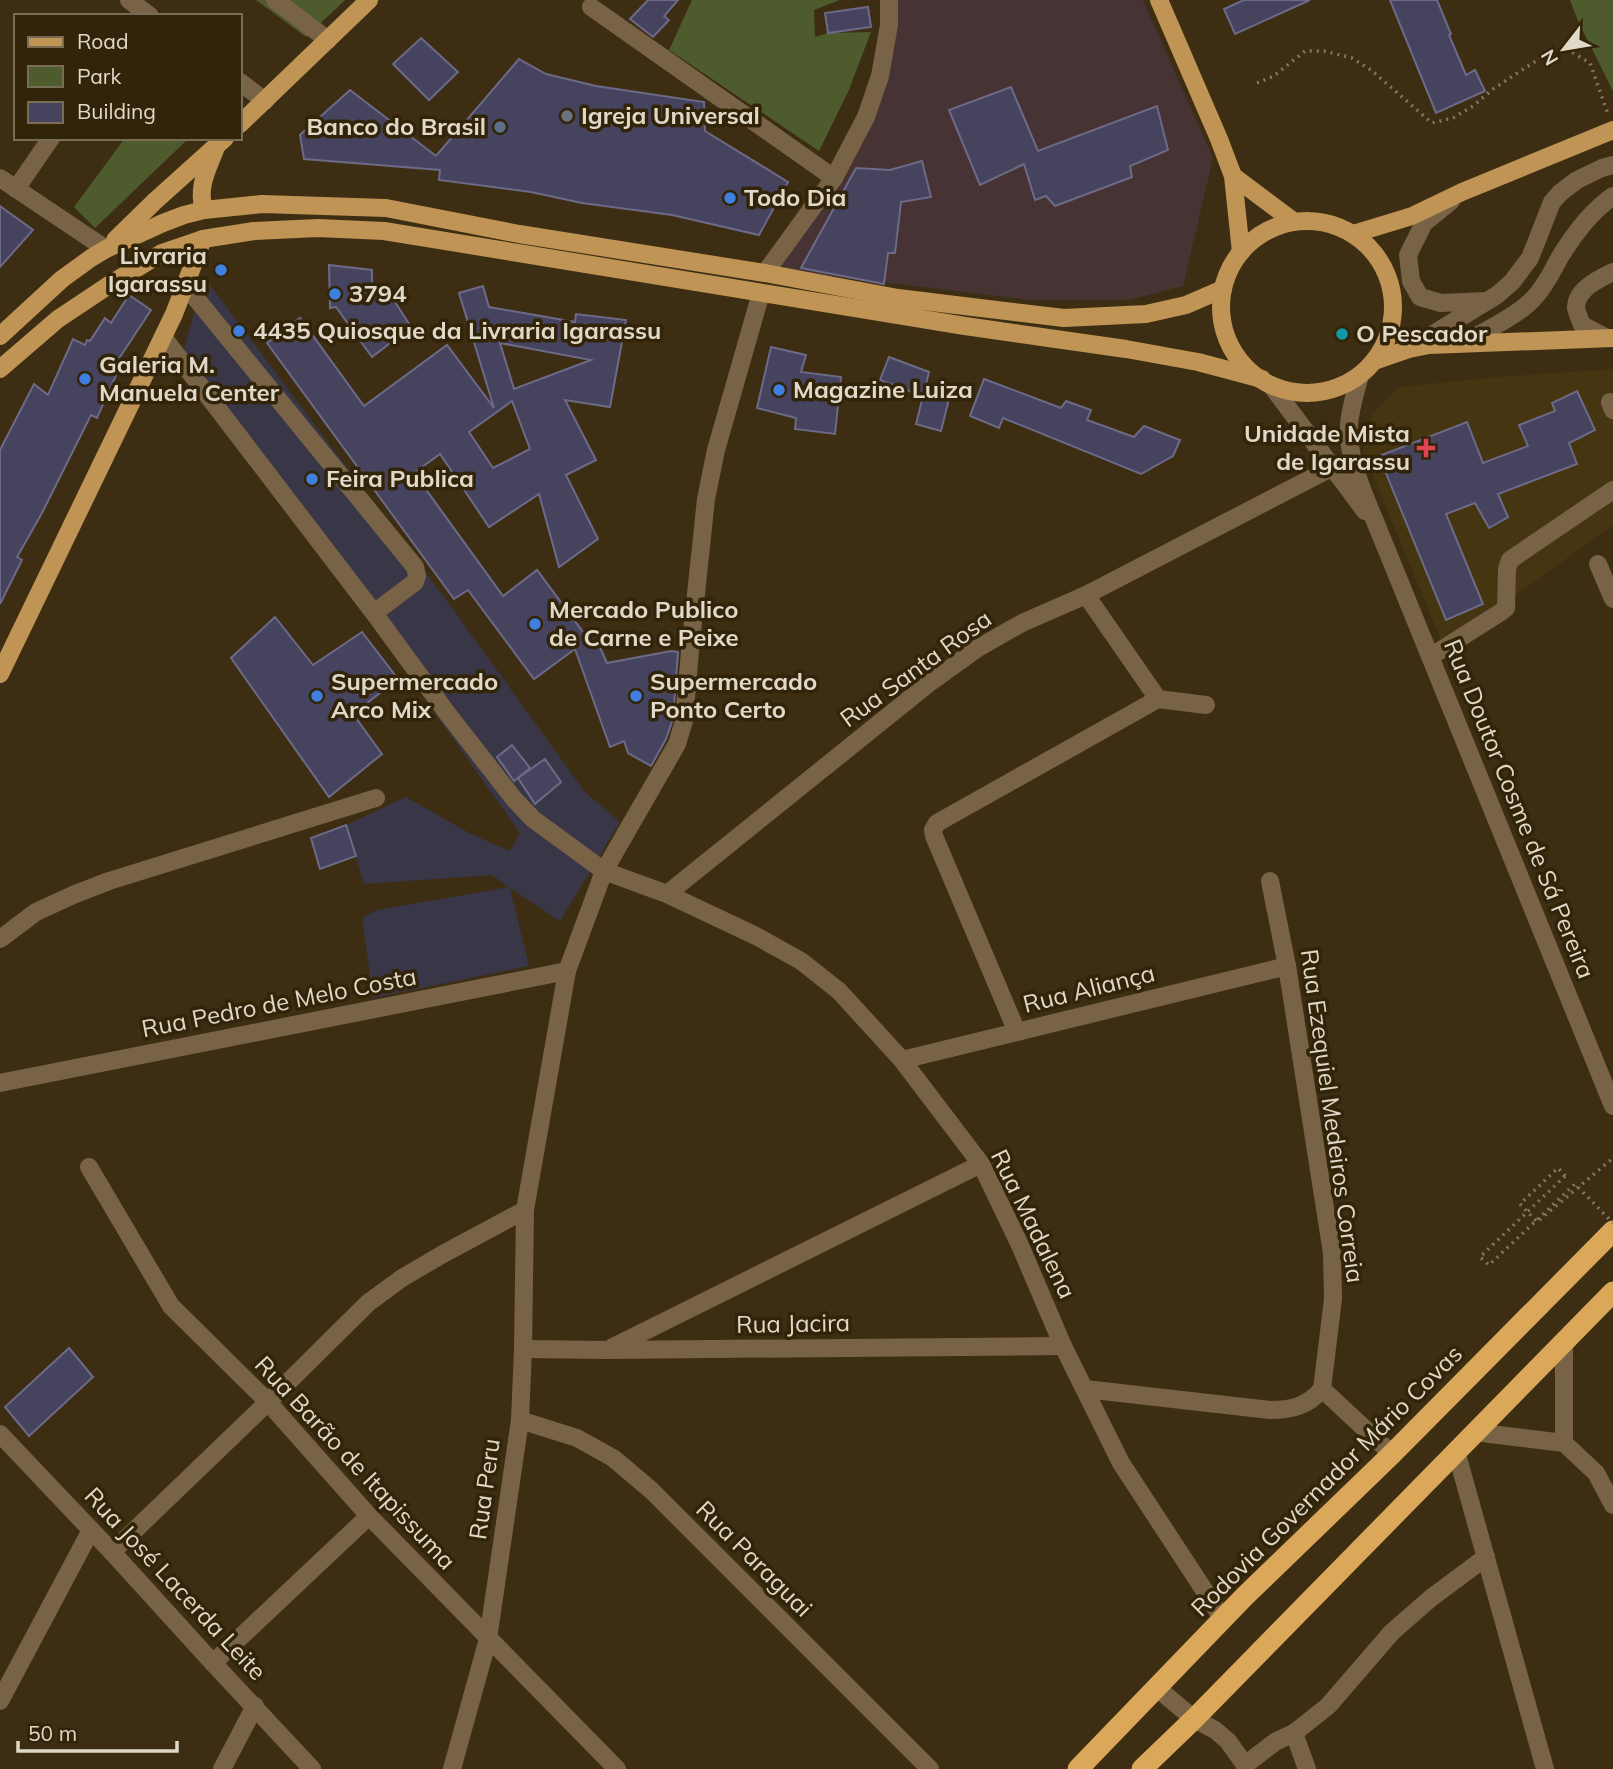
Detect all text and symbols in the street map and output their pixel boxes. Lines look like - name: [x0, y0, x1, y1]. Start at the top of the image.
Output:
- legend: [14, 14, 242, 140]
- north arrow: [1529, 14, 1599, 84]
- text: Road: [77, 28, 128, 54]
- text: N: [1535, 45, 1563, 70]
- text: Park: [77, 63, 121, 89]
- text: Building: [77, 98, 156, 124]
- place label: Igreja Universal: [581, 100, 760, 130]
- marker: Igreja Universal: [559, 108, 575, 124]
- place label: Banco do Brasil: [306, 111, 486, 141]
- marker: Banco do Brasil: [492, 119, 508, 135]
- place label: Todo Dia: [744, 182, 846, 212]
- marker: Todo Dia: [722, 190, 738, 206]
- place label: Livraria Igarassu: [108, 240, 207, 298]
- marker: Livraria Igarassu: [213, 262, 229, 278]
- place label: 3794: [349, 278, 407, 308]
- marker: 3794: [327, 286, 343, 302]
- place label: 4435 Quiosque da Livraria Igarassu: [253, 315, 661, 345]
- place label: O Pescador: [1356, 318, 1488, 348]
- marker: 4435 Quiosque da Livraria Igarassu: [231, 323, 247, 339]
- marker: O Pescador: [1334, 326, 1350, 342]
- place label: Galeria M. Manuela Center: [99, 349, 280, 407]
- marker: Galeria M. Manuela Center: [77, 371, 93, 387]
- place label: Magazine Luiza: [793, 374, 973, 404]
- marker: Magazine Luiza: [771, 382, 787, 398]
- place label: Unidade Mista de Igarassu: [1244, 418, 1410, 476]
- marker: Unidade Mista de Igarassu: [1416, 438, 1436, 458]
- place label: Feira Publica: [326, 463, 474, 493]
- marker: Feira Publica: [304, 471, 320, 487]
- place label: Mercado Publico de Carne e Peixe: [549, 594, 739, 652]
- street label: Rua Santa Rosa: [834, 603, 997, 733]
- marker: Mercado Publico de Carne e Peixe: [527, 616, 543, 632]
- street label: Rua Doutor Cosme de Sá Pereira: [1438, 635, 1602, 982]
- place label: Supermercado Arco Mix: [331, 666, 498, 724]
- place label: Supermercado Ponto Certo: [650, 666, 817, 724]
- marker: Supermercado Arco Mix: [309, 688, 325, 704]
- marker: Supermercado Ponto Certo: [628, 688, 644, 704]
- street label: Rua Ezequiel Medeiros Correia: [1295, 947, 1371, 1285]
- street label: Rua Aliança: [1020, 957, 1158, 1019]
- street label: Rua Pedro de Melo Costa: [139, 961, 419, 1043]
- street label: Rua Madalena: [985, 1144, 1083, 1303]
- street label: Rua Jacira: [736, 1307, 850, 1339]
- street label: Rodovia Governador Mário Covas: [1184, 1338, 1468, 1622]
- street label: Rua Barão de Itapissuma: [249, 1349, 462, 1575]
- street label: Rua Peru: [462, 1436, 506, 1541]
- street label: Rua José Lacerda Leite: [79, 1481, 273, 1686]
- street label: Rua Paraguai: [690, 1494, 819, 1623]
- scale bar: [18, 1710, 177, 1754]
- text: 50 m: [28, 1720, 77, 1746]

